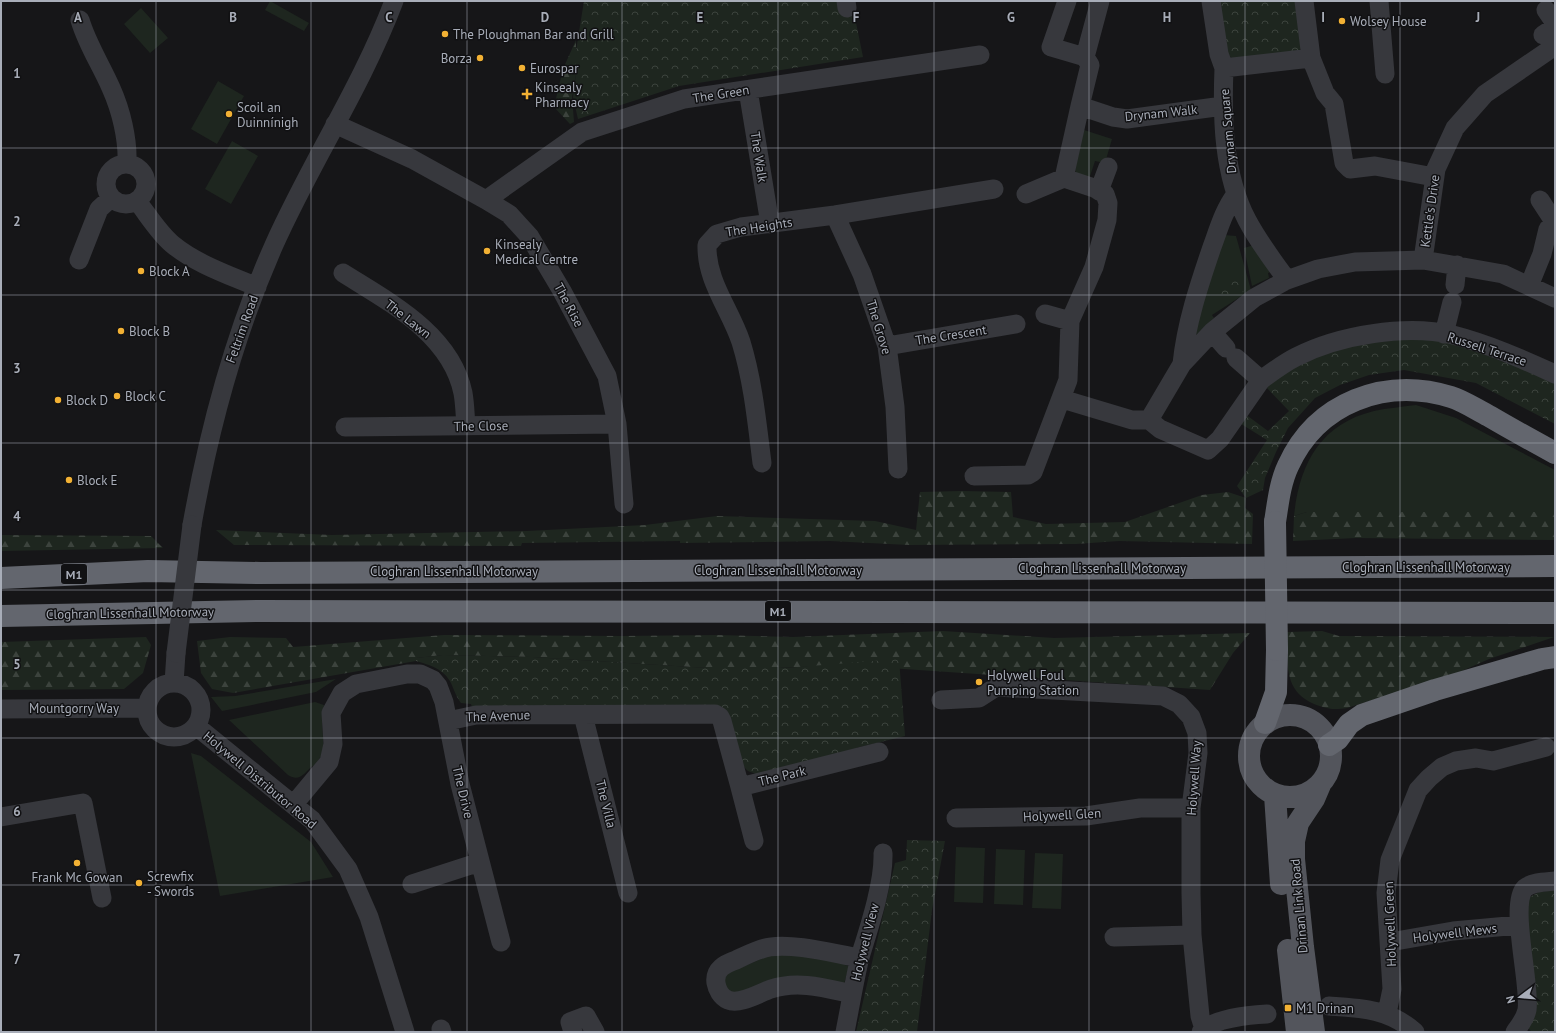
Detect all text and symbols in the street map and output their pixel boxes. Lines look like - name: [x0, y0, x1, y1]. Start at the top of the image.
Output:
- text: A: [74, 9, 82, 26]
- text: B: [229, 9, 237, 26]
- text: C: [385, 9, 393, 26]
- text: D: [541, 9, 549, 26]
- text: E: [697, 9, 704, 26]
- text: F: [853, 9, 860, 26]
- text: G: [1007, 9, 1015, 26]
- text: H: [1163, 9, 1171, 26]
- text: I: [1321, 9, 1325, 26]
- text: J: [1475, 9, 1480, 26]
- place label: Wolsey House: [1350, 13, 1427, 30]
- marker: Wolsey House: [1337, 16, 1347, 26]
- place label: The Ploughman Bar and Grill: [453, 26, 614, 43]
- marker: The Ploughman Bar and Grill: [440, 29, 450, 39]
- place label: Borza: [441, 50, 472, 67]
- marker: Borza: [475, 53, 485, 63]
- place label: Eurospar: [530, 60, 579, 77]
- marker: Eurospar: [517, 63, 527, 73]
- text: 1: [13, 65, 21, 82]
- place label: Kinsealy Pharmacy: [535, 79, 589, 111]
- street label: The Green: [692, 81, 750, 107]
- street label: Drynam Square: [1216, 88, 1240, 174]
- marker: Kinsealy Pharmacy: [522, 89, 532, 99]
- place label: Scoil an Duinnínigh: [237, 99, 298, 131]
- street label: Drynam Walk: [1124, 101, 1199, 125]
- marker: Scoil an Duinnínigh: [224, 109, 234, 119]
- street label: The Walk: [747, 131, 771, 184]
- street label: Kettle's Drive: [1416, 174, 1444, 248]
- text: 2: [13, 213, 21, 230]
- street label: The Heights: [724, 213, 794, 241]
- place label: Kinsealy Medical Centre: [495, 236, 578, 268]
- marker: Kinsealy Medical Centre: [482, 246, 492, 256]
- place label: Block A: [149, 263, 190, 280]
- marker: Block A: [136, 266, 146, 276]
- street label: The Rise: [550, 280, 588, 330]
- street label: Feltrim Road: [222, 293, 262, 365]
- street label: The Lawn: [381, 296, 435, 342]
- street label: The Grove: [863, 298, 895, 356]
- street label: The Crescent: [914, 321, 988, 349]
- place label: Block B: [129, 323, 170, 340]
- marker: Block B: [116, 326, 126, 336]
- street label: Russell Terrace: [1445, 328, 1529, 370]
- text: 3: [13, 360, 21, 377]
- place label: Block C: [125, 388, 166, 405]
- marker: Block C: [112, 391, 122, 401]
- place label: Block D: [66, 392, 108, 409]
- marker: Block D: [53, 395, 63, 405]
- street label: The Close: [454, 417, 508, 435]
- place label: Block E: [77, 472, 118, 489]
- marker: Block E: [64, 475, 74, 485]
- text: 4: [13, 508, 21, 525]
- street label: Cloghran Lissenhall Motorway: [1342, 559, 1510, 576]
- street label: Cloghran Lissenhall Motorway: [1018, 560, 1186, 577]
- street label: Cloghran Lissenhall Motorway: [694, 562, 862, 579]
- street label: Cloghran Lissenhall Motorway: [370, 563, 538, 580]
- road number: M1: [61, 564, 87, 584]
- road number: M1: [765, 601, 791, 621]
- street label: Cloghran Lissenhall Motorway: [46, 603, 214, 623]
- text: 5: [13, 656, 21, 673]
- place label: Holywell Foul Pumping Station: [987, 667, 1079, 699]
- marker: Holywell Foul Pumping Station: [974, 677, 984, 687]
- street label: Mountgorry Way: [29, 700, 119, 717]
- street label: The Avenue: [465, 706, 531, 726]
- street label: Holywell Distributor Road: [200, 727, 320, 833]
- street label: Holywell Way: [1183, 740, 1205, 816]
- street label: The Park: [757, 762, 808, 790]
- street label: The Drive: [449, 764, 477, 820]
- street label: The Villa: [592, 778, 620, 830]
- text: 6: [13, 803, 21, 820]
- street label: Holywell Glen: [1023, 804, 1101, 826]
- marker: Frank Mc Gowan: [72, 858, 82, 868]
- street label: Drinan Link Road: [1286, 858, 1312, 954]
- place label: Screwfix - Swords: [147, 868, 194, 900]
- place label: Frank Mc Gowan: [31, 869, 123, 886]
- marker: Screwfix - Swords: [134, 878, 144, 888]
- street label: Holywell Green: [1380, 881, 1400, 967]
- street label: Holywell View: [847, 901, 883, 982]
- street label: Holywell Mews: [1412, 919, 1498, 947]
- text: 7: [13, 951, 21, 968]
- north arrow: [1500, 977, 1540, 1017]
- text: N: [1503, 994, 1518, 1005]
- place label: M1 Drinan: [1296, 1000, 1354, 1017]
- marker: M1 Drinan: [1283, 1003, 1293, 1013]

